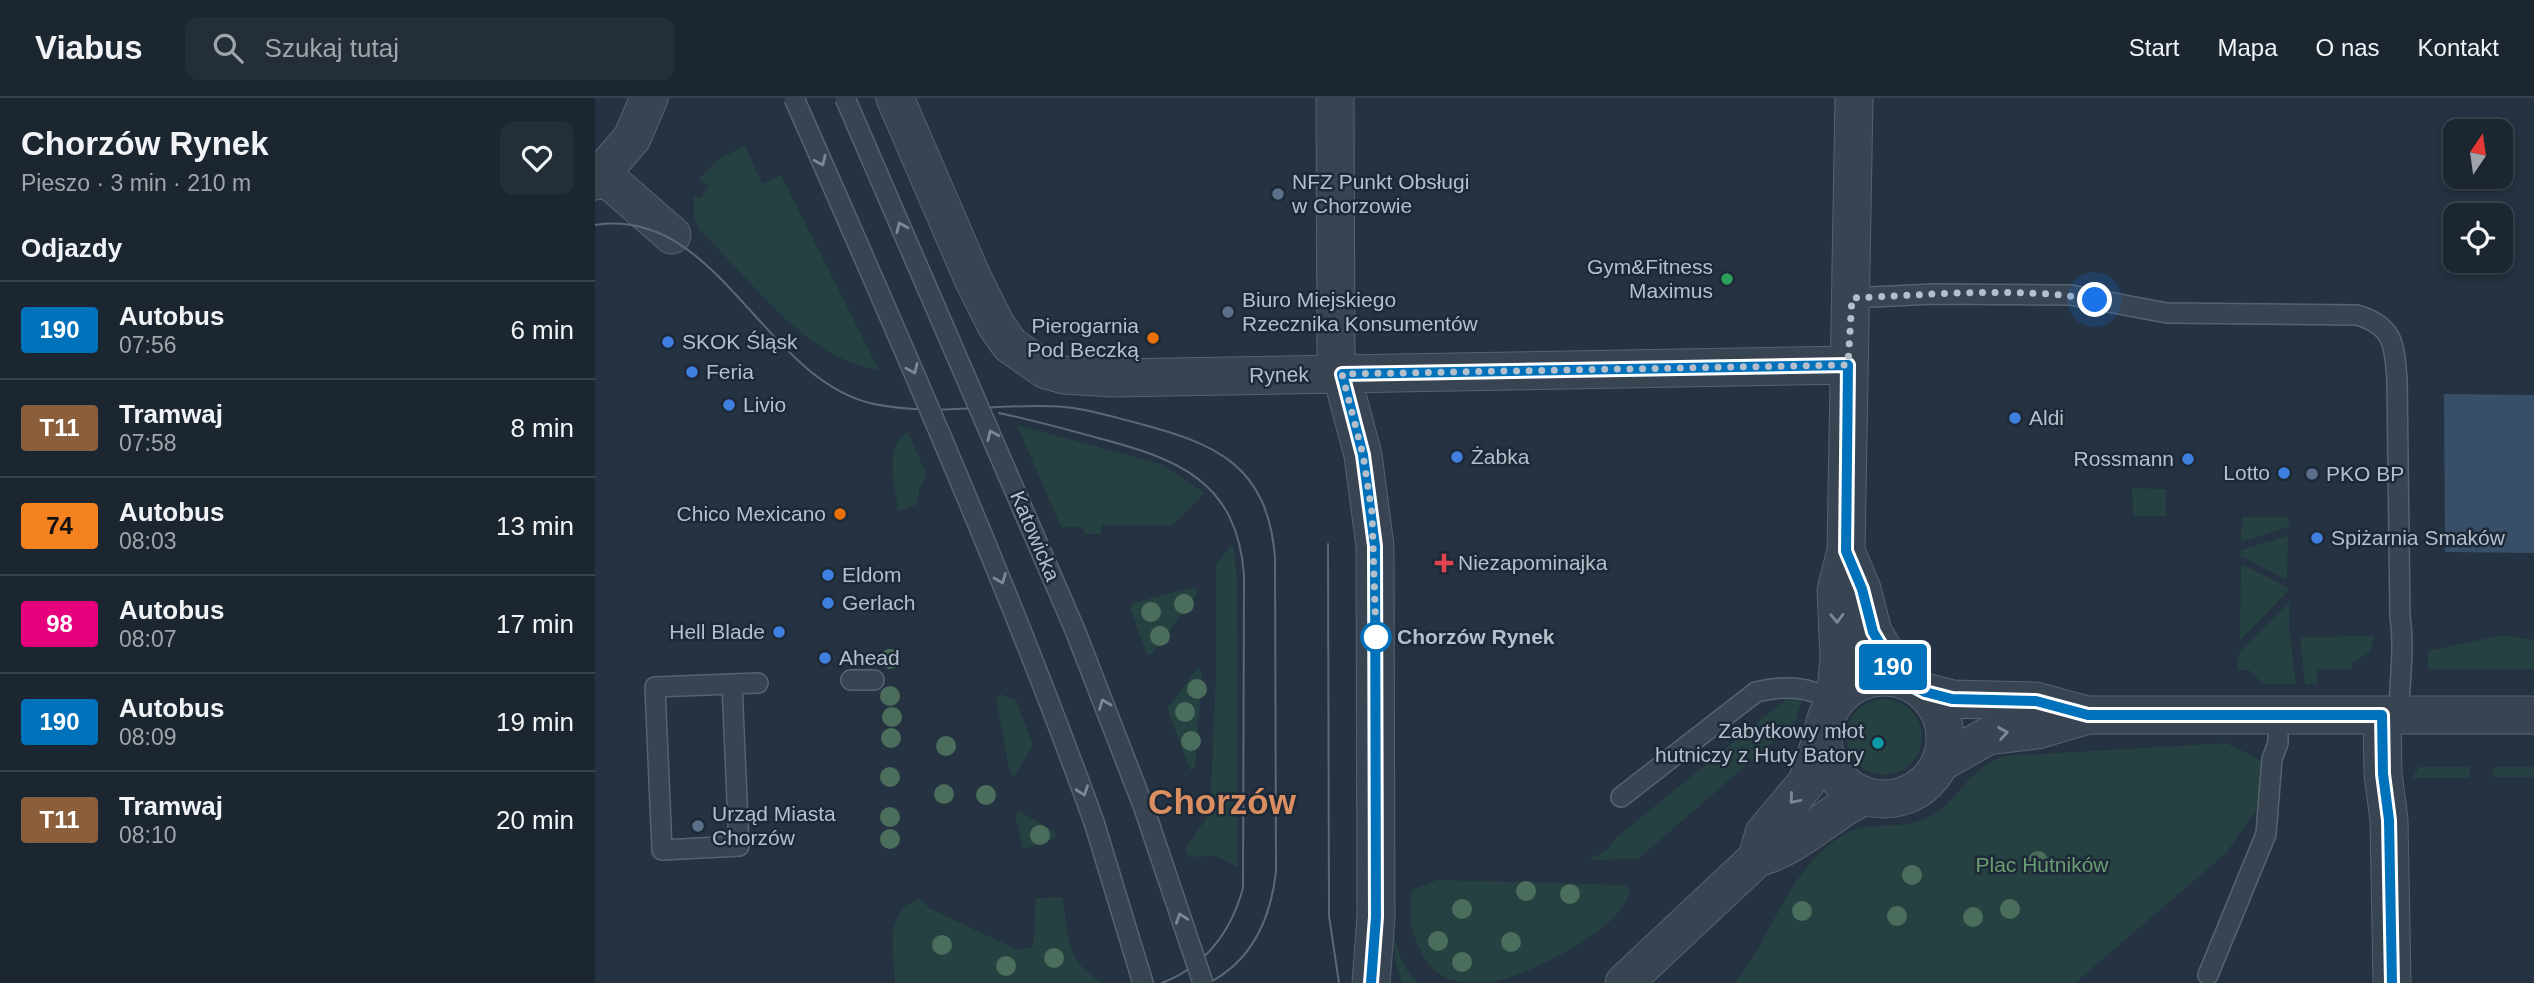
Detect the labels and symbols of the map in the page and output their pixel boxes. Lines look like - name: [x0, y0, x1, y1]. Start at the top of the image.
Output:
- north arrow: [2443, 119, 2513, 189]
- one-way arrow: [813, 154, 827, 166]
- place label: NFZ Punkt Obsługi w Chorzowie: [1291, 170, 1469, 217]
- marker: NFZ Punkt Obsługi w Chorzowie: [1270, 186, 1286, 202]
- one-way arrow: [895, 221, 909, 234]
- place label: Gym&Fitness Maximus: [1587, 255, 1713, 302]
- marker: Gym&Fitness Maximus: [1719, 271, 1735, 287]
- your location: [2077, 282, 2112, 317]
- place label: Biuro Miejskiego Rzecznika Konsumentów: [1242, 288, 1479, 335]
- marker: Biuro Miejskiego Rzecznika Konsumentów: [1220, 304, 1236, 320]
- place label: Pierogarnia Pod Beczką: [1027, 314, 1139, 361]
- place label: SKOK Śląsk: [682, 330, 798, 353]
- marker: Pierogarnia Pod Beczką: [1145, 330, 1161, 346]
- marker: SKOK Śląsk: [660, 334, 676, 350]
- place label: Feria: [706, 360, 754, 383]
- one-way arrow: [905, 362, 919, 374]
- street label: Rynek: [1249, 362, 1309, 387]
- marker: Feria: [684, 364, 700, 380]
- place label: Livio: [743, 393, 786, 416]
- marker: Livio: [721, 397, 737, 413]
- place label: Aldi: [2029, 406, 2064, 429]
- marker: Aldi: [2007, 410, 2023, 426]
- one-way arrow: [986, 430, 1000, 442]
- place label: Żabka: [1471, 445, 1530, 468]
- place label: Rossmann: [2074, 447, 2174, 470]
- marker: Żabka: [1449, 449, 1465, 465]
- marker: Rossmann: [2180, 451, 2196, 467]
- place label: Lotto: [2223, 461, 2270, 484]
- place label: PKO BP: [2326, 462, 2404, 485]
- marker: Lotto: [2276, 465, 2292, 481]
- marker: PKO BP: [2304, 466, 2320, 482]
- street label: Katowicka: [1006, 487, 1065, 585]
- place label: Chico Mexicano: [677, 502, 826, 525]
- marker: Chico Mexicano: [832, 506, 848, 522]
- place label: Spiżarnia Smaków: [2331, 526, 2506, 549]
- marker: Spiżarnia Smaków: [2309, 530, 2325, 546]
- place label: Niezapominajka: [1458, 551, 1608, 574]
- marker: Niezapominajka: [1436, 555, 1452, 571]
- place label: Eldom: [842, 563, 902, 586]
- marker: Eldom: [820, 567, 836, 583]
- one-way arrow: [992, 572, 1006, 584]
- place label: Gerlach: [842, 591, 916, 614]
- marker: Gerlach: [820, 595, 836, 611]
- one-way arrow: [1829, 613, 1844, 624]
- place label: Hell Blade: [669, 620, 765, 643]
- marker: Chorzów Rynek: [1361, 622, 1391, 652]
- marker: Hell Blade: [771, 624, 787, 640]
- place label: Chorzów Rynek: [1397, 625, 1555, 648]
- line badge: 190: [1853, 644, 1933, 690]
- place label: Ahead: [839, 646, 900, 669]
- marker: Ahead: [817, 650, 833, 666]
- one-way arrow: [1098, 699, 1112, 711]
- place label: Zabytkowy młot hutniczy z Huty Batory: [1655, 719, 1864, 766]
- one-way arrow: [1997, 726, 2008, 741]
- marker: Zabytkowy młot hutniczy z Huty Batory: [1870, 735, 1886, 751]
- district label: Chorzów: [1148, 782, 1297, 821]
- one-way arrow: [1074, 784, 1088, 796]
- one-way arrow: [1790, 790, 1802, 803]
- place label: Urząd Miasta Chorzów: [712, 802, 836, 849]
- marker: Urząd Miasta Chorzów: [690, 818, 706, 834]
- park label: Plac Hutników: [1975, 853, 2109, 876]
- one-way arrow: [1175, 913, 1189, 925]

